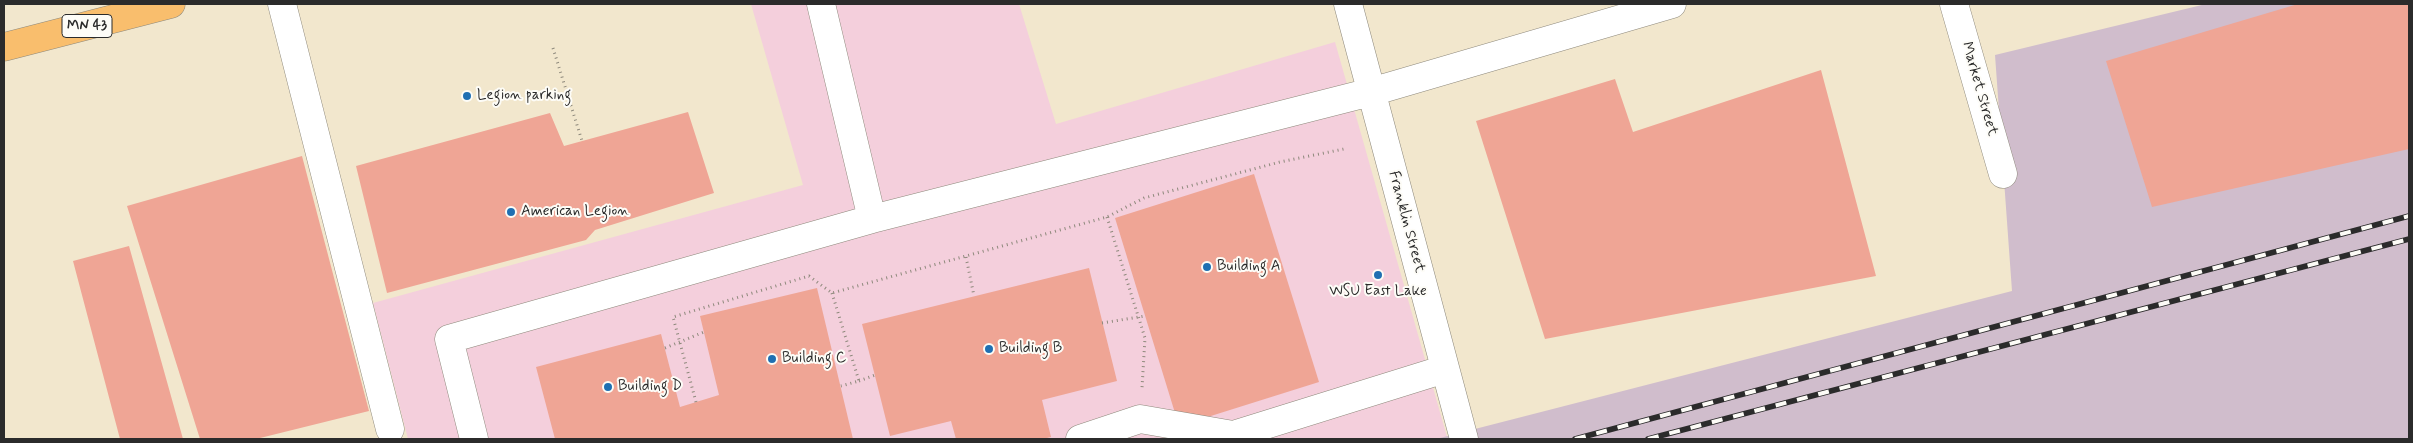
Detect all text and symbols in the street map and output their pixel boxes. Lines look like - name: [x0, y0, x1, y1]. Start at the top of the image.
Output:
- road number: MN 43: [62, 15, 112, 38]
- street label: Market Street: [1957, 40, 2001, 138]
- place label: Legion parking: [477, 87, 571, 105]
- marker: Legion parking: [461, 90, 473, 102]
- street label: Franklin Street: [1384, 169, 1428, 275]
- place label: American Legion: [521, 203, 629, 221]
- marker: American Legion: [505, 206, 517, 218]
- place label: Building A: [1217, 258, 1281, 276]
- marker: Building A: [1201, 261, 1213, 273]
- marker: WSU East Lake: [1372, 269, 1384, 281]
- place label: WSU East Lake: [1329, 283, 1427, 301]
- place label: Building B: [999, 340, 1062, 358]
- marker: Building B: [983, 343, 995, 355]
- place label: Building C: [782, 350, 846, 368]
- marker: Building C: [766, 353, 778, 365]
- place label: Building D: [618, 378, 682, 396]
- marker: Building D: [602, 381, 614, 393]

